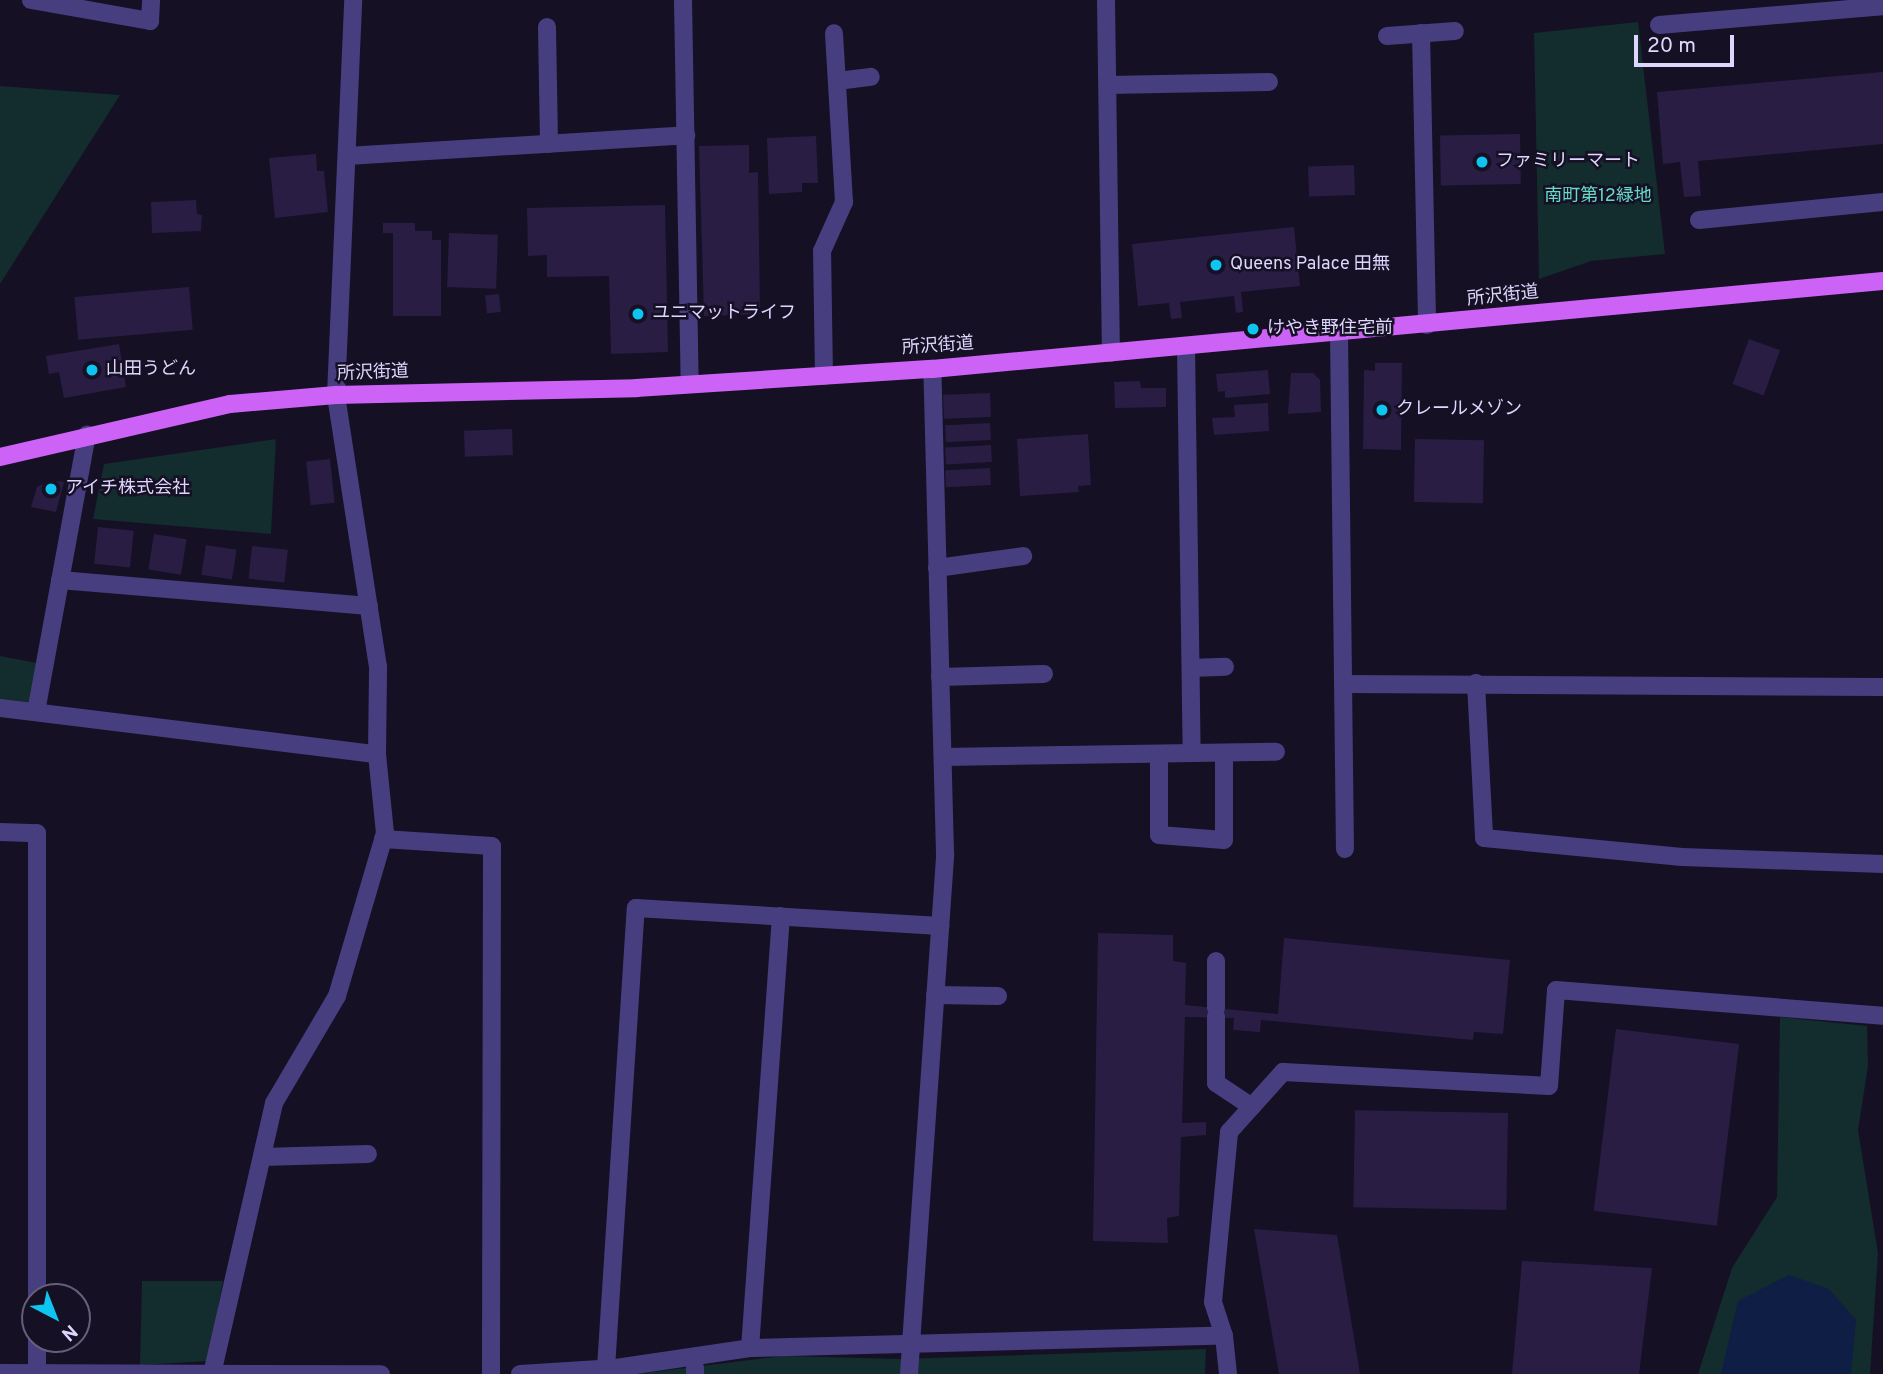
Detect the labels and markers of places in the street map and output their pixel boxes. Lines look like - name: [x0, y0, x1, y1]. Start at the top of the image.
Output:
- place label: ファミリーマート: [1496, 151, 1640, 173]
- marker: ファミリーマート: [1474, 154, 1490, 170]
- place label: Queens Palace 田無: [1230, 254, 1390, 276]
- marker: Queens Palace 田無: [1208, 257, 1224, 273]
- place label: ユニマットライフ: [652, 303, 796, 325]
- marker: ユニマットライフ: [630, 306, 646, 322]
- place label: けやき野住宅前: [1267, 318, 1393, 340]
- marker: けやき野住宅前: [1245, 321, 1261, 337]
- place label: 山田うどん: [106, 359, 196, 381]
- marker: 山田うどん: [84, 362, 100, 378]
- place label: クレールメゾン: [1396, 399, 1522, 421]
- marker: クレールメゾン: [1374, 402, 1390, 418]
- place label: アイチ株式会社: [65, 478, 191, 500]
- marker: アイチ株式会社: [43, 481, 59, 497]

